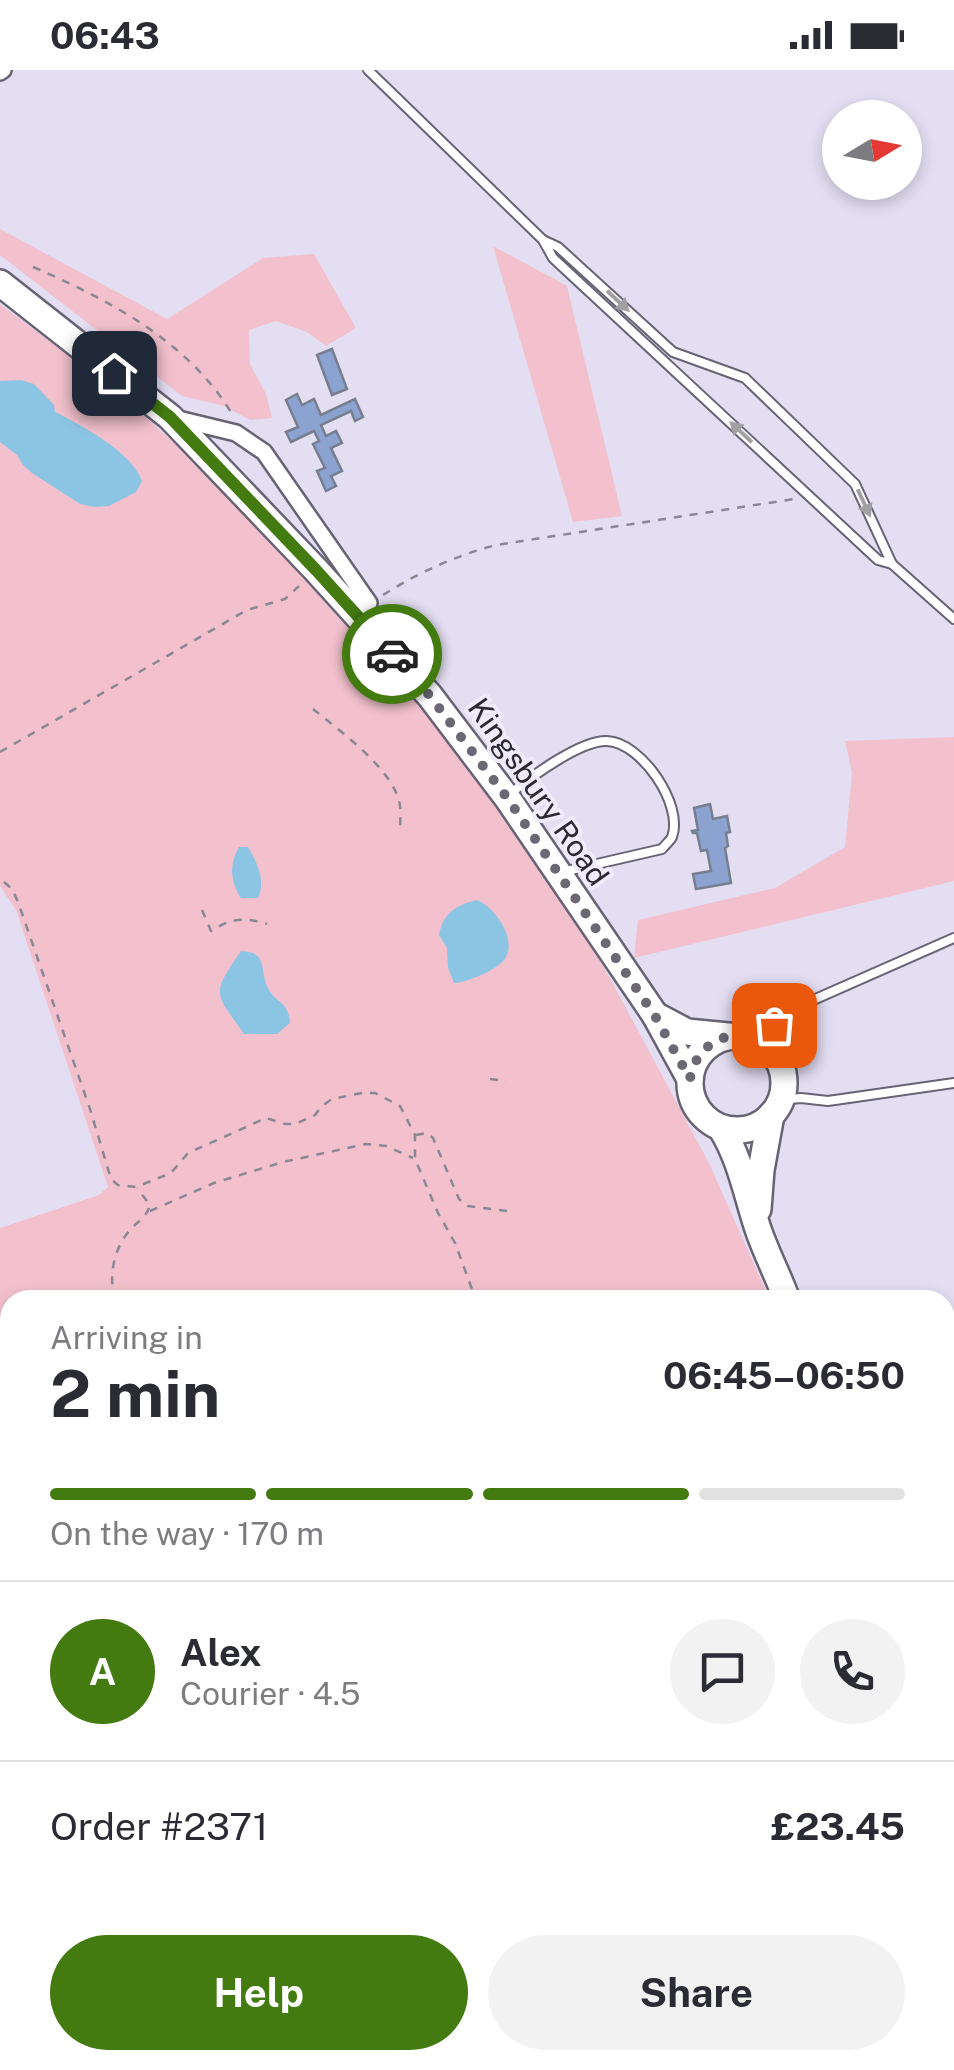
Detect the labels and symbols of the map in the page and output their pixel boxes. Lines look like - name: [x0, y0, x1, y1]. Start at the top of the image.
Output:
- north arrow: [822, 100, 922, 200]
- one-way arrow: [605, 290, 630, 312]
- pin: [72, 331, 157, 416]
- one-way arrow: [729, 421, 753, 444]
- one-way arrow: [855, 489, 872, 518]
- courier: [342, 604, 442, 704]
- street label: Kingsbury Road: [461, 691, 617, 892]
- pin: [732, 983, 817, 1068]

